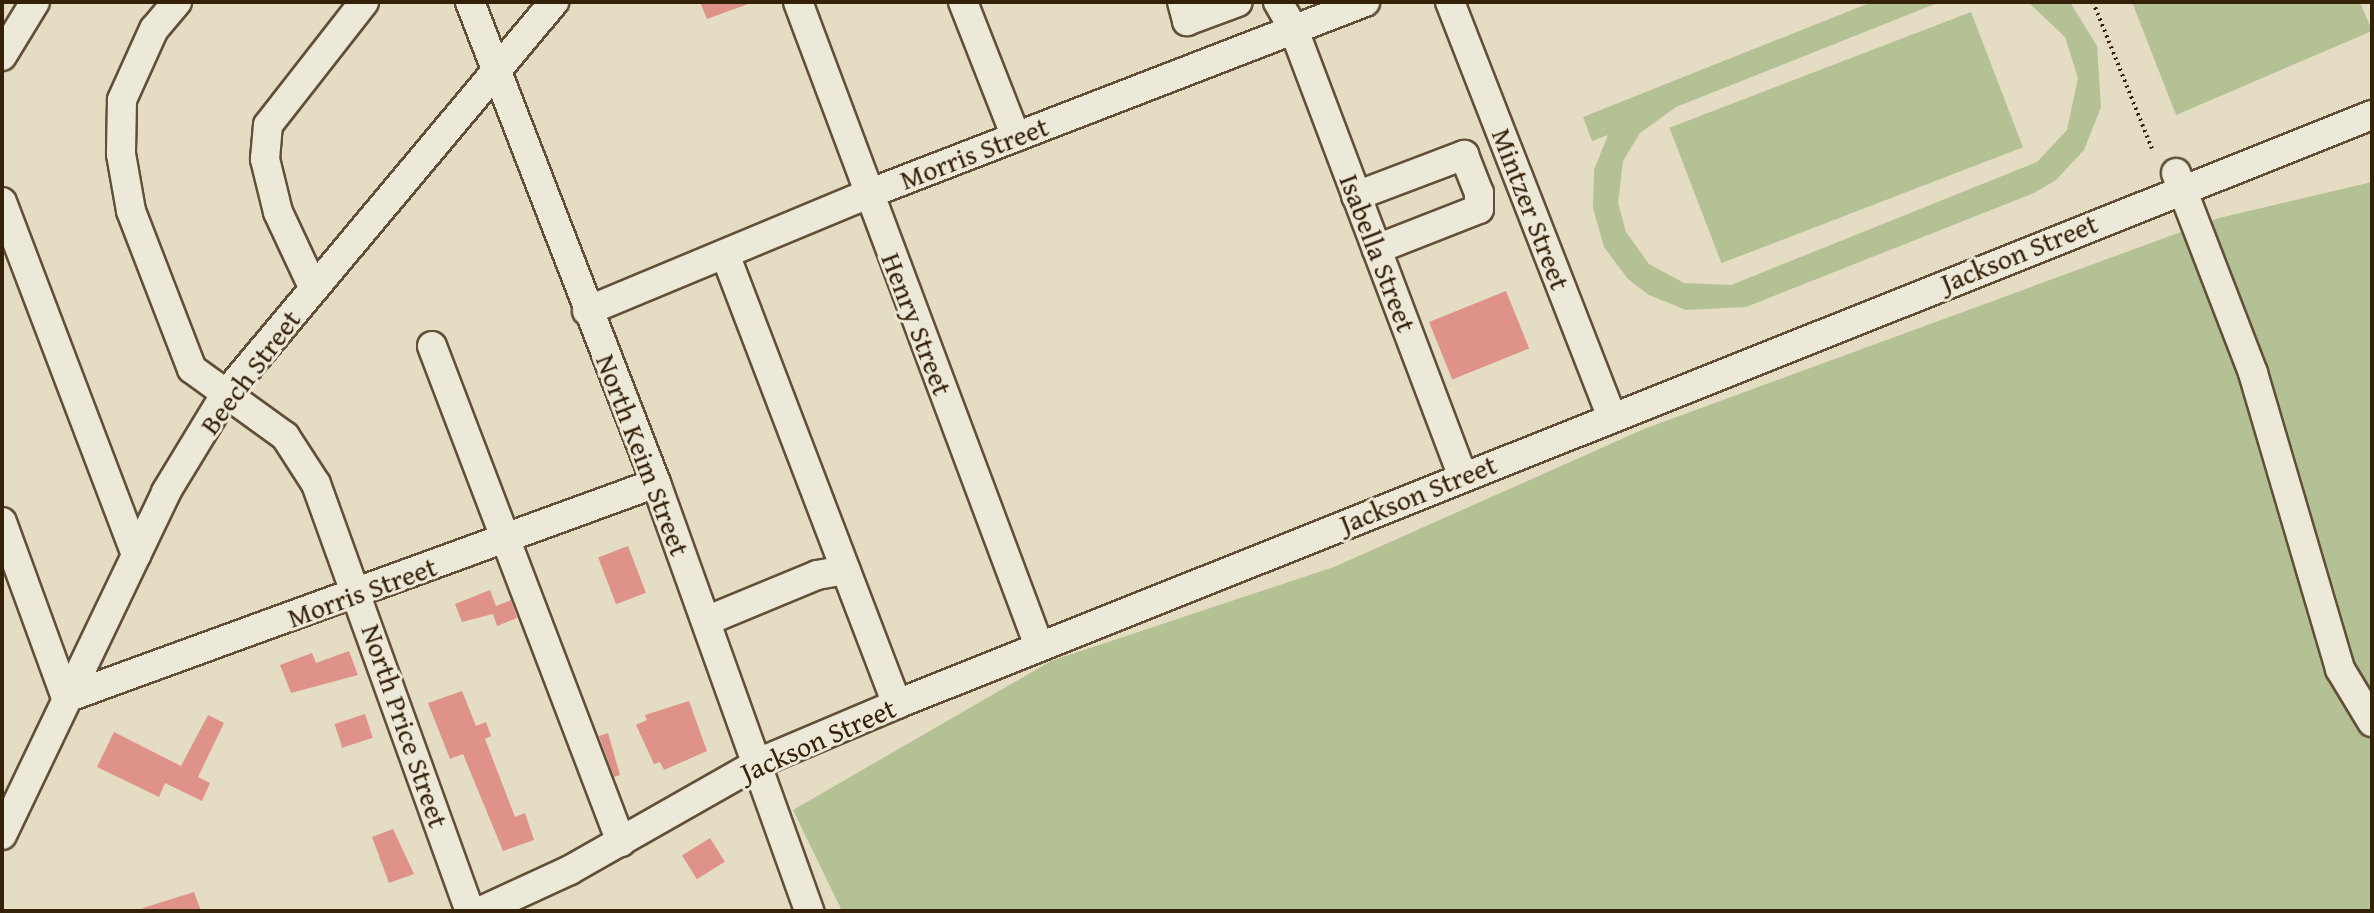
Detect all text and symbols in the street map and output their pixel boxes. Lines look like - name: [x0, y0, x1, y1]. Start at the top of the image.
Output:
- street label: Morris Street: [895, 109, 1053, 197]
- street label: Mintzer Street: [1485, 123, 1577, 295]
- street label: Isabella Street: [1332, 169, 1424, 337]
- street label: Jackson Street: [1936, 206, 2102, 300]
- street label: Henry Street: [874, 248, 960, 400]
- street label: Beech Street: [192, 303, 308, 441]
- street label: North Keim Street: [589, 349, 697, 561]
- street label: Jackson Street: [1335, 447, 1501, 541]
- street label: Morris Street: [283, 549, 441, 635]
- street label: North Price Street: [354, 620, 456, 832]
- street label: Jackson Street: [735, 691, 901, 789]

